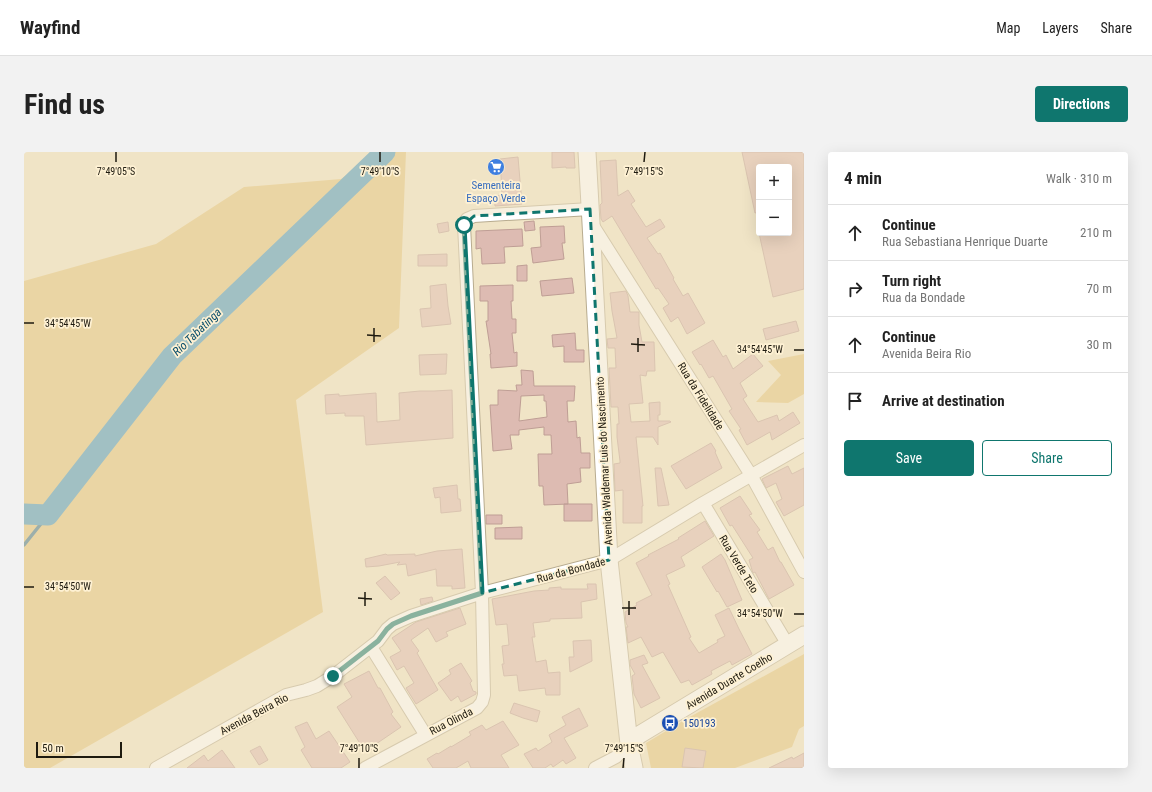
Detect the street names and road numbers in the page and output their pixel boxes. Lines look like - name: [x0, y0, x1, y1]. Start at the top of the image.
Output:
- street label: Rua da Fidelidade: [675, 360, 726, 432]
- street label: Avenida Waldemar Luis do Nascimento: [594, 376, 615, 546]
- street label: Rua Verde Teto: [716, 533, 761, 596]
- street label: Rua da Bondade: [535, 555, 607, 586]
- street label: Avenida Duarte Coelho: [684, 650, 775, 712]
- street label: Avenida Beira Rio: [218, 691, 291, 738]
- street label: Rua Olinda: [427, 705, 475, 738]

